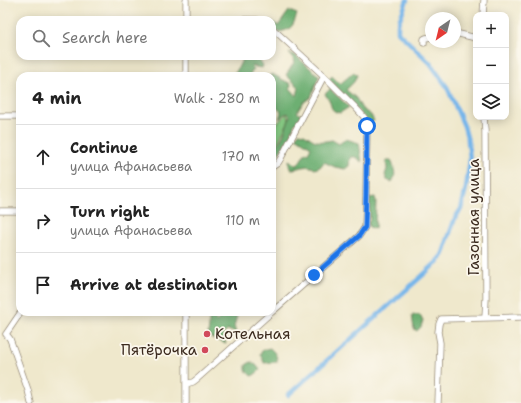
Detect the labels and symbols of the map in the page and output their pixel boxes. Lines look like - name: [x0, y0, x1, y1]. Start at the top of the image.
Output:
- north arrow: [425, 12, 461, 48]
- route start: [358, 117, 376, 135]
- street label: Газонная улица: [464, 158, 484, 276]
- route end: [305, 266, 323, 284]
- place label: Котельная: [215, 324, 290, 344]
- marker: Котельная: [202, 329, 212, 339]
- place label: Пятёрочка: [121, 340, 198, 360]
- marker: Пятёрочка: [200, 345, 210, 355]

